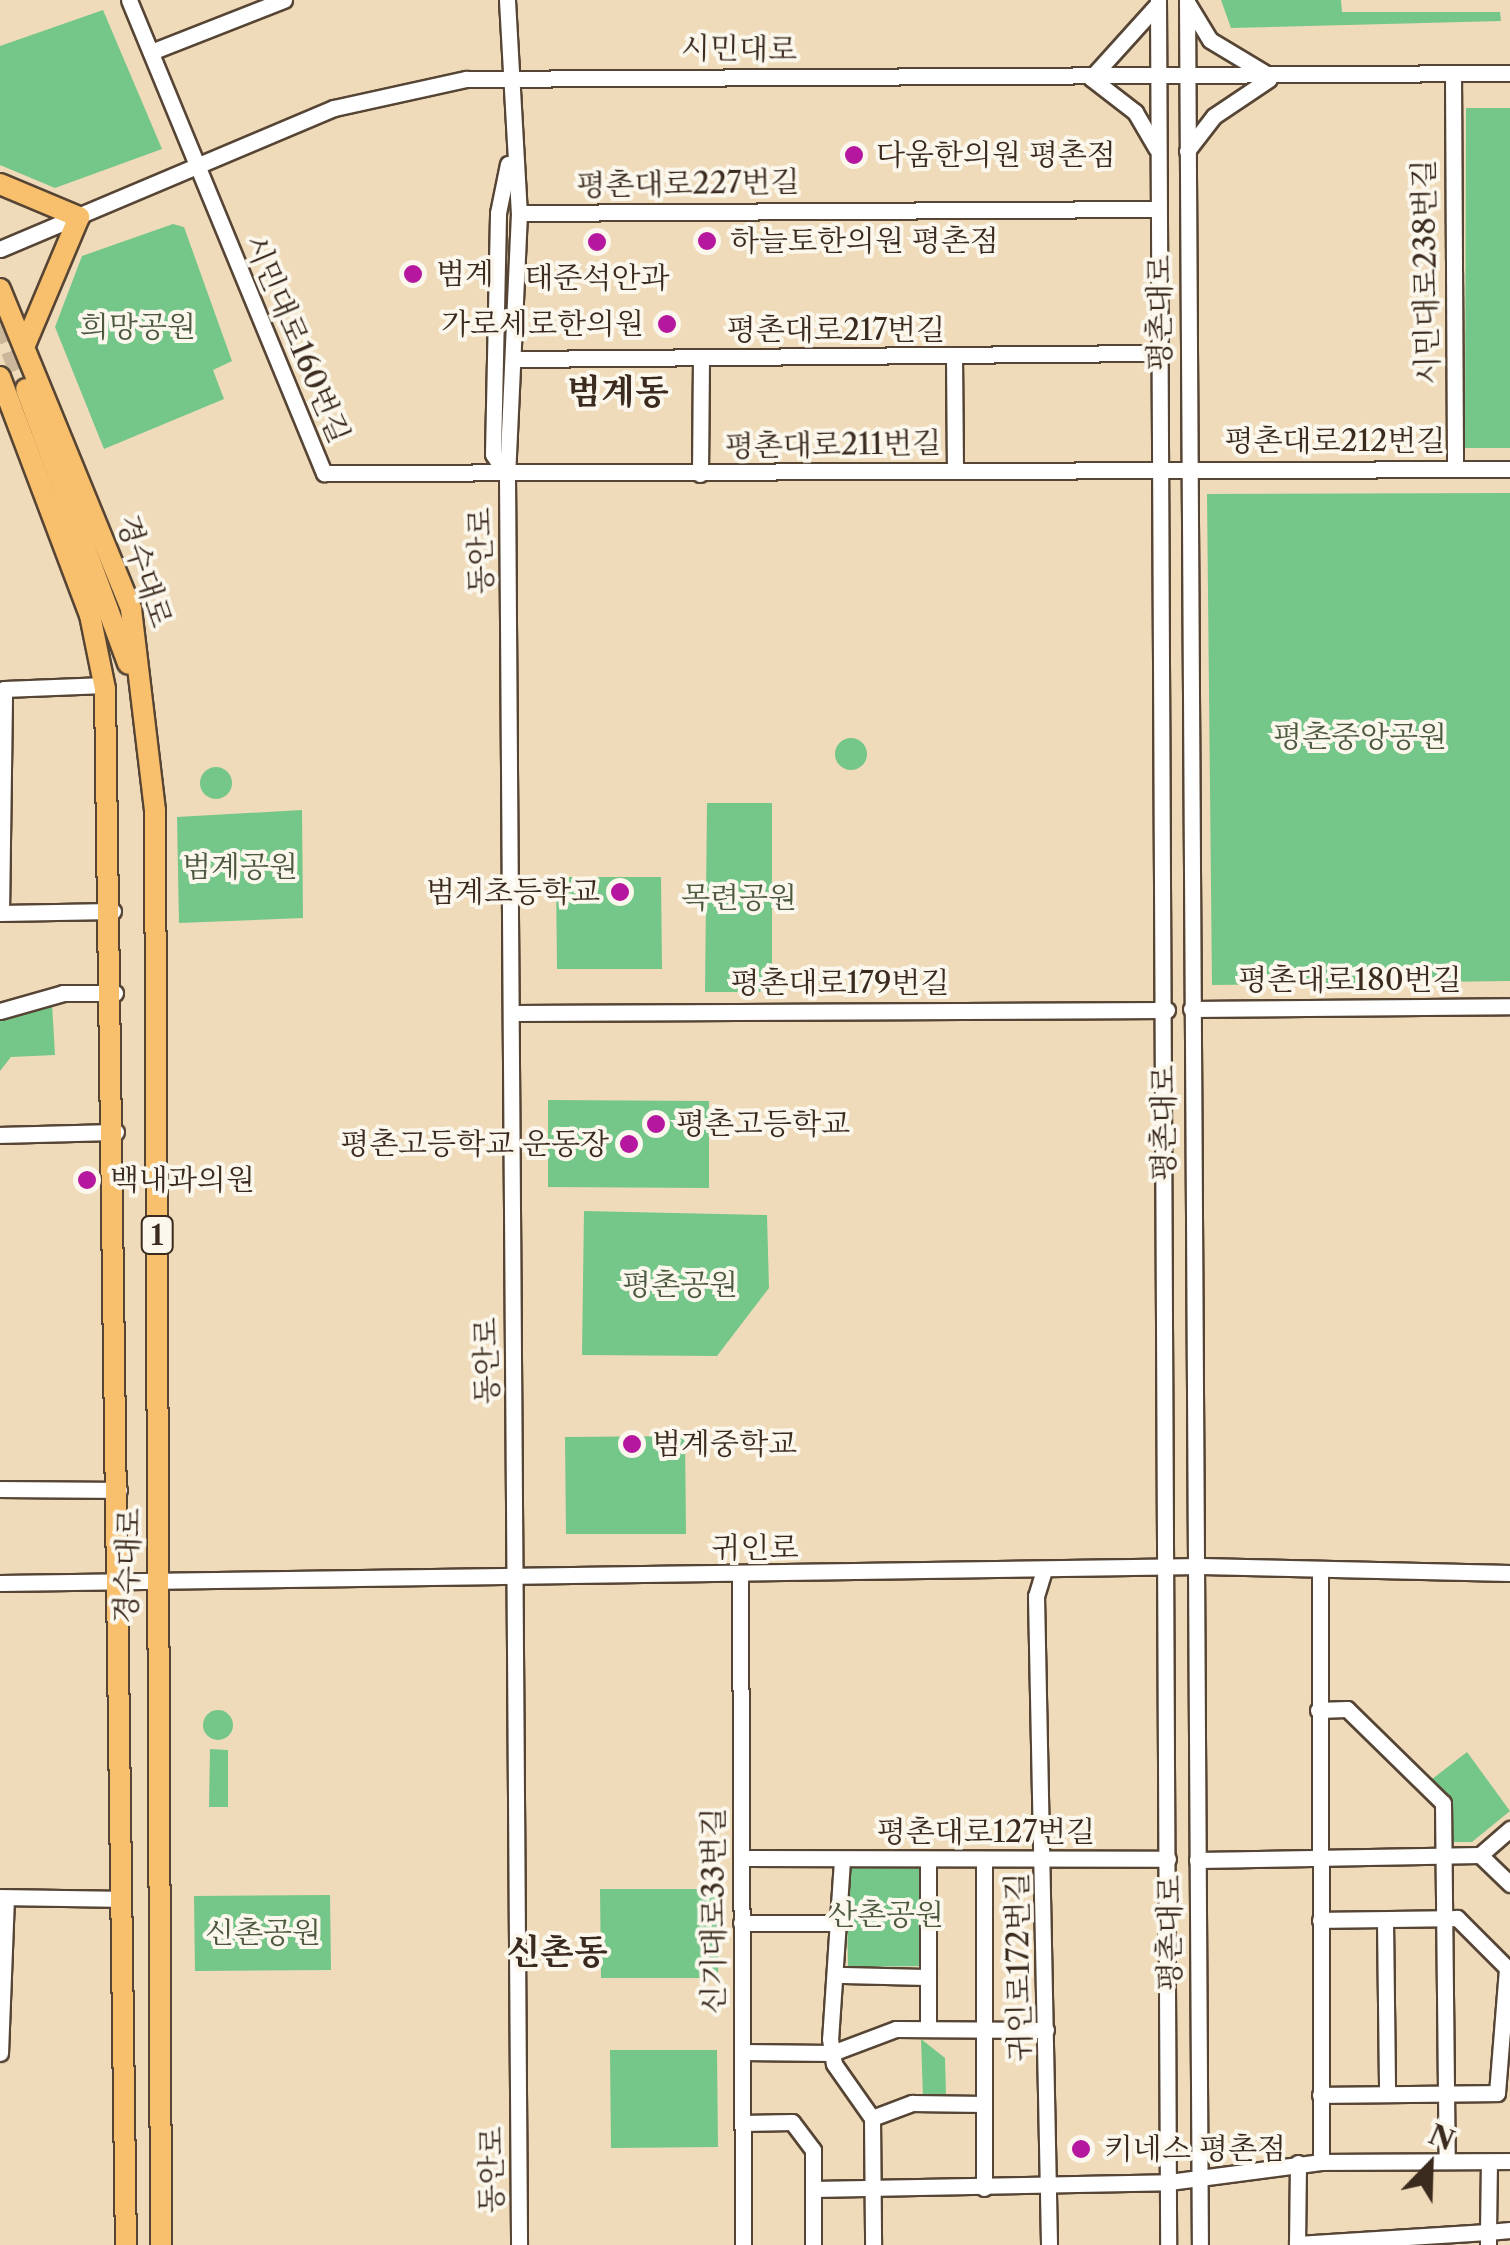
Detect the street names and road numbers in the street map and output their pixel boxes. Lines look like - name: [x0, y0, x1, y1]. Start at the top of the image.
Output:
- street label: 시민대로: [681, 30, 797, 68]
- street label: 시민대로238번길: [1406, 159, 1446, 385]
- street label: 평촌대로227번길: [576, 164, 800, 204]
- street label: 시민대로160번길: [237, 229, 357, 449]
- street label: 평촌대로: [1142, 255, 1178, 371]
- street label: 평촌대로217번길: [727, 312, 945, 348]
- street label: 평촌대로212번길: [1225, 423, 1445, 459]
- street label: 평촌대로211번길: [725, 425, 941, 465]
- street label: 동안로: [462, 507, 500, 595]
- street label: 경수대로: [109, 510, 179, 632]
- street label: 평촌대로180번길: [1238, 962, 1462, 998]
- street label: 평촌대로179번길: [731, 965, 949, 1001]
- street label: 평촌대로: [1146, 1065, 1182, 1181]
- road number: 1: [140, 1212, 174, 1258]
- street label: 동안로: [468, 1317, 506, 1405]
- street label: 경수대로: [108, 1507, 148, 1625]
- street label: 귀인로: [712, 1530, 798, 1566]
- street label: 신기대로33번길: [696, 1808, 732, 2014]
- street label: 평촌대로127번길: [877, 1814, 1095, 1850]
- street label: 귀인로172번길: [999, 1872, 1039, 2062]
- street label: 평촌대로: [1152, 1875, 1188, 1991]
- street label: 동안로: [474, 2127, 510, 2213]

